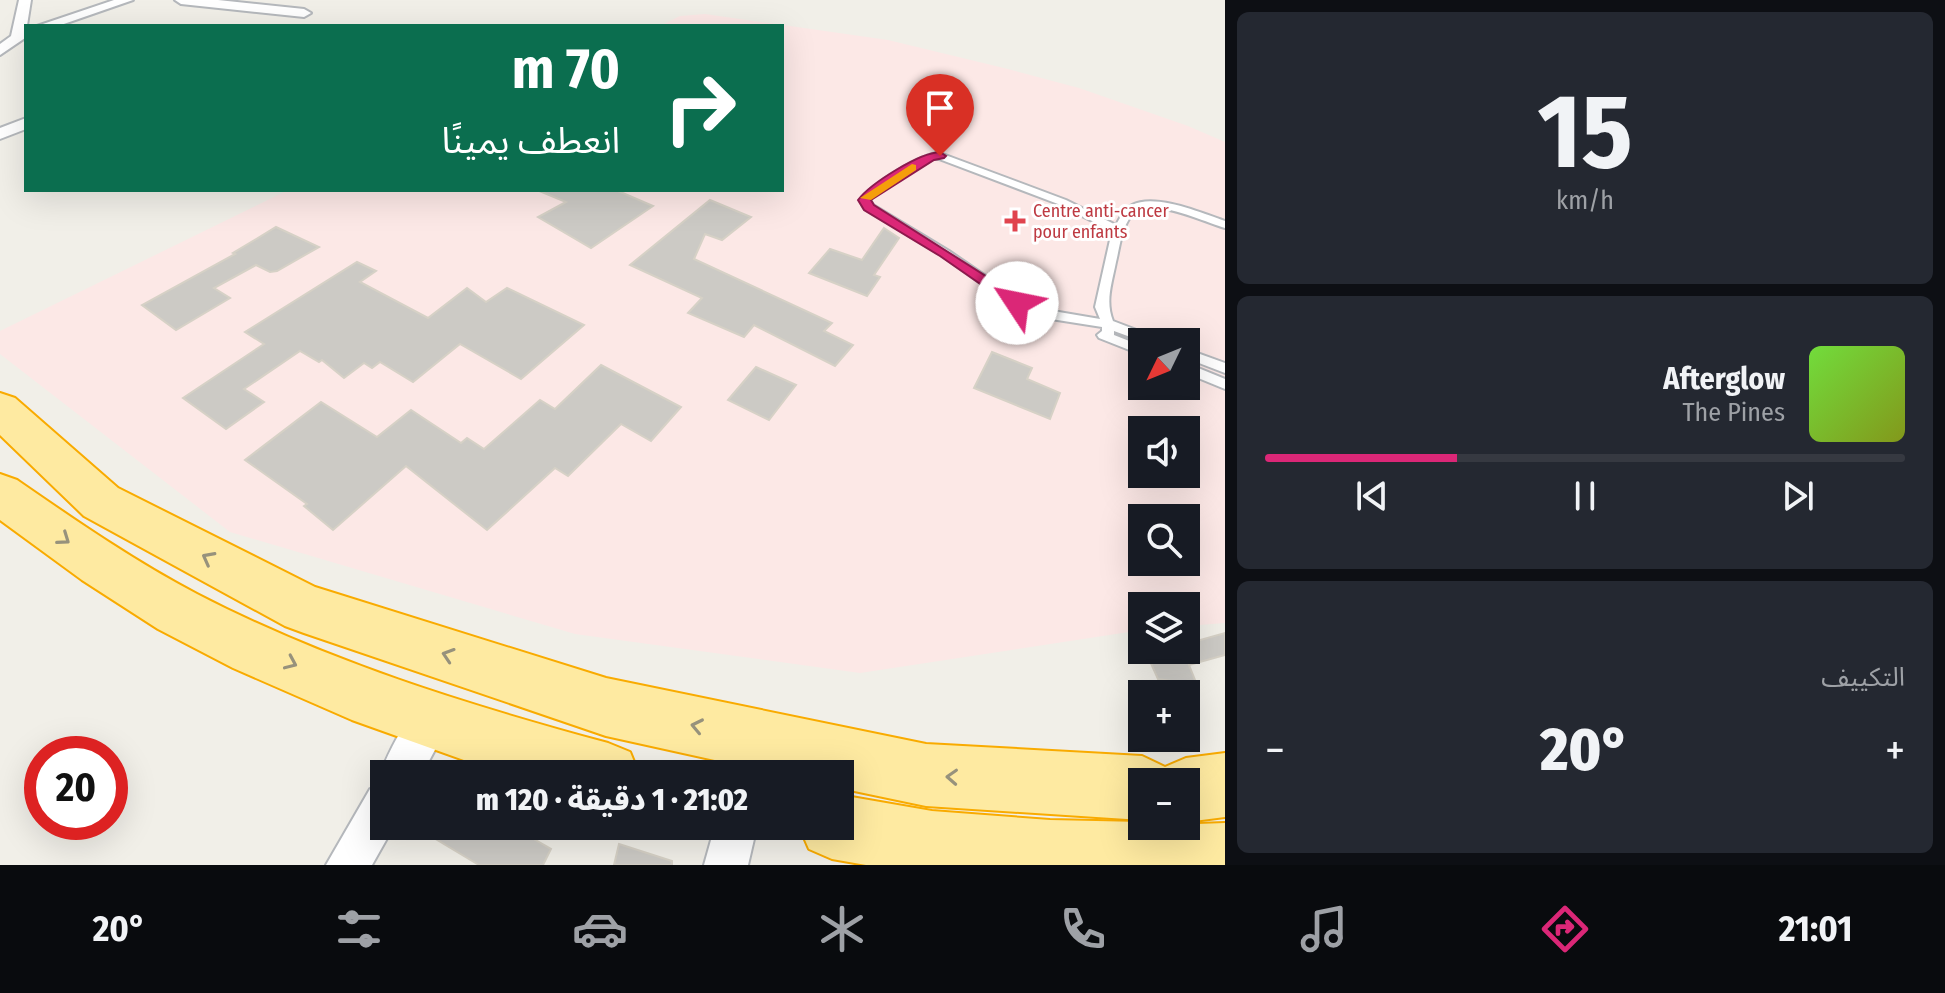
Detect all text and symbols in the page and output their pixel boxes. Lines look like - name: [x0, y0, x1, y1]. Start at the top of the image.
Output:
- text: 70 m: [512, 36, 620, 103]
- icon: right: [648, 56, 752, 160]
- text: 15: [1537, 70, 1633, 195]
- pin: [906, 74, 974, 156]
- icon: arrive: [918, 86, 962, 130]
- text: انعطف يمينًا: [442, 119, 620, 163]
- text: km/h: [1556, 185, 1614, 216]
- place label: Centre anti-cancer pour enfants: [1033, 200, 1169, 243]
- marker: Centre anti-cancer pour enfants: [1004, 210, 1026, 232]
- position arrow: [975, 261, 1059, 345]
- north arrow: [1128, 328, 1200, 400]
- map controls: [1128, 328, 1200, 840]
- text: Afterglow: [1663, 361, 1785, 397]
- text: The Pines: [1683, 397, 1785, 428]
- button: sound: [1128, 416, 1200, 488]
- icon: previous: [1350, 474, 1394, 518]
- icon: pause: [1563, 474, 1607, 518]
- icon: next: [1776, 474, 1820, 518]
- button: search: [1128, 504, 1200, 576]
- one-way arrow: [55, 530, 69, 544]
- one-way arrow: [201, 552, 216, 567]
- button: layers: [1128, 592, 1200, 664]
- one-way arrow: [441, 649, 455, 665]
- one-way arrow: [283, 654, 298, 670]
- text: التكييف: [1821, 662, 1905, 693]
- button: +: [1128, 680, 1200, 752]
- text: 20°: [1540, 714, 1630, 786]
- one-way arrow: [691, 719, 704, 736]
- text: −: [1265, 724, 1285, 777]
- text: +: [1885, 724, 1905, 777]
- speed limit sign: 20: [24, 736, 128, 840]
- one-way arrow: [945, 768, 958, 785]
- button: −: [1128, 768, 1200, 840]
- text: 21:02 · 1 دقيقة · 120 m: [476, 782, 748, 818]
- icon: filters: [331, 901, 387, 957]
- icon: car: [572, 901, 628, 957]
- icon: climate: [814, 901, 870, 957]
- icon: phone: [1055, 901, 1111, 957]
- icon: music: [1296, 901, 1352, 957]
- icon: directions: [1537, 901, 1593, 957]
- text: 20°: [93, 907, 146, 951]
- text: 21:01: [1779, 907, 1852, 951]

